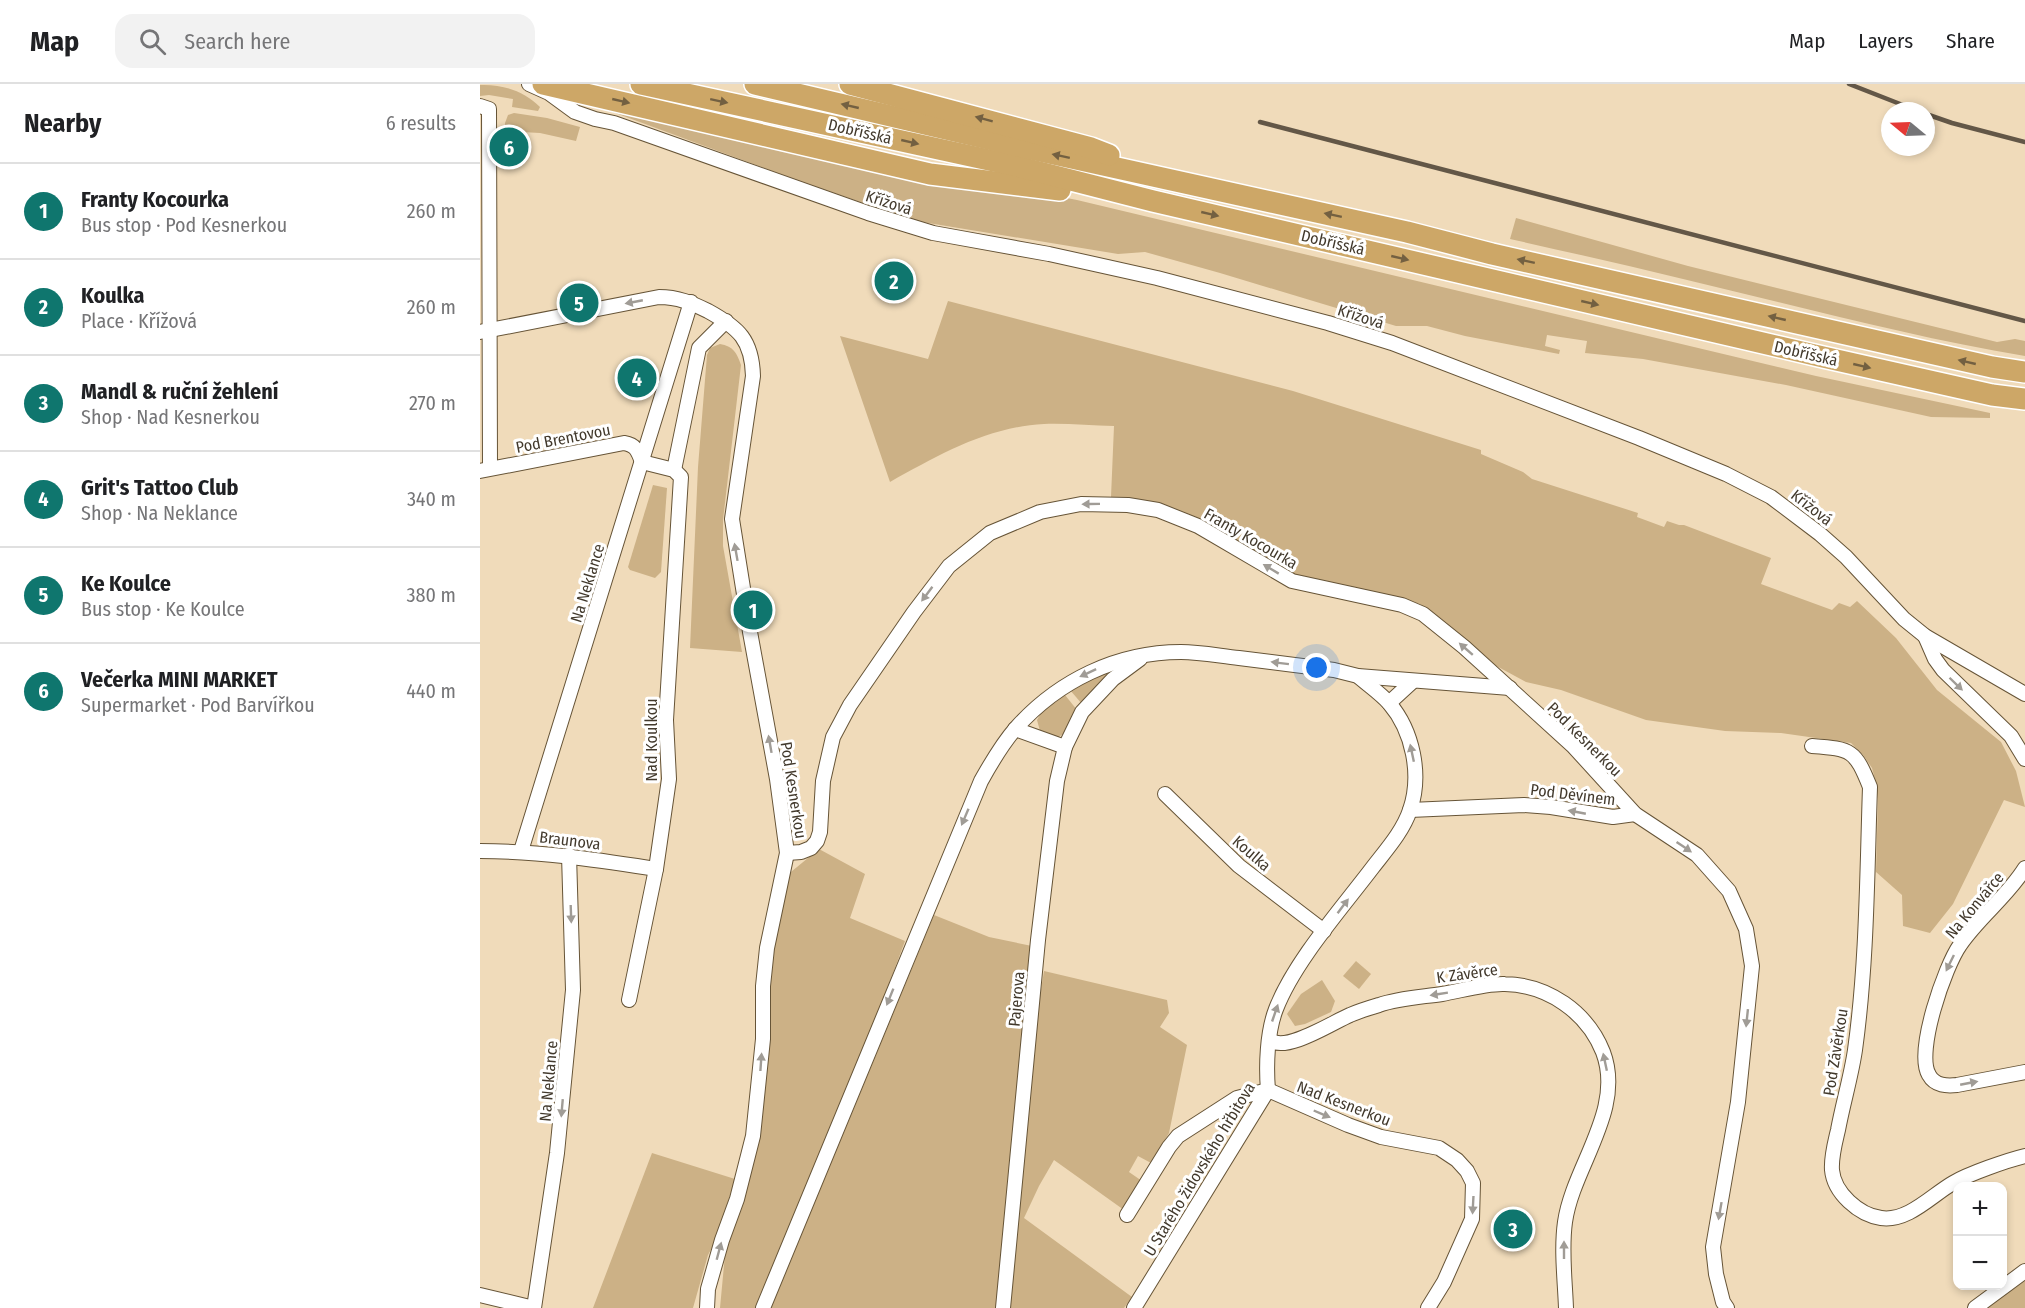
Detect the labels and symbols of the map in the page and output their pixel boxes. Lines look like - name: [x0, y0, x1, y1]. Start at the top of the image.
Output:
- one-way arrow: [710, 96, 728, 106]
- one-way arrow: [612, 97, 630, 107]
- one-way arrow: [841, 101, 860, 110]
- north arrow: [1881, 102, 1935, 156]
- one-way arrow: [975, 114, 993, 124]
- street label: Dobříšská: [826, 115, 894, 148]
- pin: 6: [489, 124, 528, 170]
- one-way arrow: [900, 138, 919, 148]
- one-way arrow: [1051, 151, 1070, 160]
- street label: Křížová: [863, 186, 914, 219]
- one-way arrow: [1201, 210, 1219, 220]
- one-way arrow: [1324, 210, 1342, 220]
- street label: Dobříšská: [1299, 226, 1367, 259]
- one-way arrow: [1391, 254, 1409, 264]
- one-way arrow: [1516, 256, 1535, 265]
- pin: 2: [874, 258, 914, 304]
- pin: 5: [560, 280, 598, 326]
- one-way arrow: [624, 298, 643, 307]
- one-way arrow: [1581, 298, 1599, 308]
- street label: Křížová: [1335, 300, 1386, 333]
- one-way arrow: [1768, 313, 1787, 323]
- street label: Dobříšská: [1772, 337, 1840, 370]
- pin: 4: [618, 356, 656, 400]
- one-way arrow: [1958, 356, 1977, 366]
- one-way arrow: [1852, 361, 1871, 371]
- street label: Pod Brentovou: [514, 420, 612, 457]
- street label: Křížová: [1787, 485, 1836, 530]
- one-way arrow: [1082, 499, 1101, 508]
- street label: Franty Kocourka: [1201, 504, 1301, 573]
- street label: Na Neklance: [567, 541, 608, 625]
- one-way arrow: [732, 543, 741, 562]
- one-way arrow: [1263, 563, 1279, 574]
- one-way arrow: [921, 586, 933, 602]
- pin: 1: [734, 588, 772, 632]
- one-way arrow: [1459, 643, 1474, 656]
- your location: [1302, 653, 1331, 682]
- one-way arrow: [1270, 659, 1289, 668]
- one-way arrow: [1080, 668, 1097, 677]
- one-way arrow: [1949, 677, 1963, 691]
- street label: Nad Koulkou: [642, 698, 661, 782]
- street label: Pod Kesnerkou: [1543, 698, 1626, 781]
- one-way arrow: [766, 735, 775, 754]
- street label: Pod Kesnerkou: [776, 740, 811, 840]
- one-way arrow: [1407, 743, 1416, 762]
- street label: Pod Děvínem: [1529, 780, 1617, 809]
- one-way arrow: [1567, 807, 1586, 816]
- one-way arrow: [960, 809, 970, 827]
- street label: Braunova: [538, 827, 602, 854]
- street label: Koulka: [1229, 832, 1275, 875]
- one-way arrow: [1676, 841, 1692, 852]
- street label: Na Konvářce: [1941, 868, 2008, 942]
- one-way arrow: [1337, 899, 1349, 914]
- one-way arrow: [566, 904, 575, 923]
- one-way arrow: [1945, 954, 1955, 971]
- street label: K Závěrce: [1435, 960, 1499, 987]
- street label: Pajerova: [1005, 970, 1028, 1027]
- one-way arrow: [885, 989, 895, 1007]
- one-way arrow: [1429, 990, 1448, 999]
- one-way arrow: [1271, 1004, 1281, 1022]
- street label: Pod Závěrkou: [1819, 1007, 1852, 1097]
- one-way arrow: [1742, 1008, 1752, 1027]
- street label: Na Neklance: [535, 1040, 562, 1122]
- one-way arrow: [756, 1052, 766, 1071]
- one-way arrow: [1599, 1053, 1609, 1071]
- street label: Nad Kesnerkou: [1294, 1077, 1393, 1130]
- one-way arrow: [1960, 1078, 1979, 1087]
- street label: U Starého židovského hřbitova: [1140, 1079, 1259, 1260]
- one-way arrow: [557, 1098, 567, 1117]
- one-way arrow: [1313, 1109, 1331, 1119]
- one-way arrow: [1469, 1196, 1478, 1215]
- one-way arrow: [1715, 1201, 1724, 1220]
- pin: 3: [1494, 1206, 1532, 1252]
- one-way arrow: [1559, 1240, 1569, 1259]
- one-way arrow: [714, 1242, 724, 1260]

